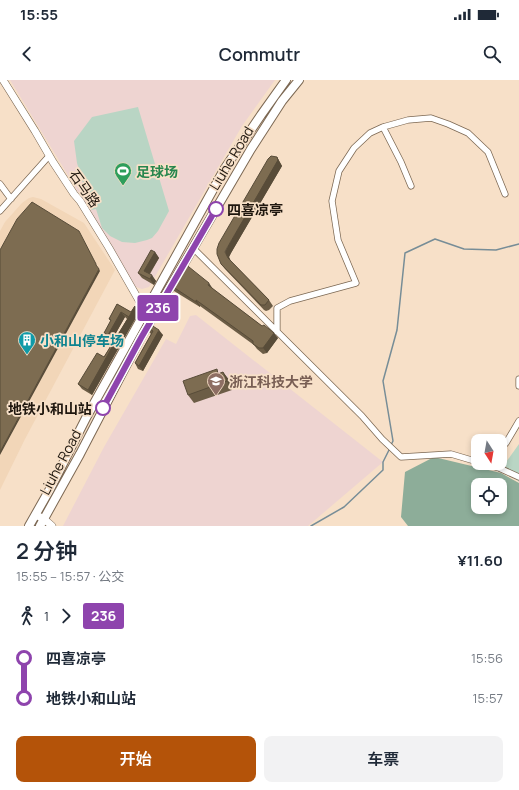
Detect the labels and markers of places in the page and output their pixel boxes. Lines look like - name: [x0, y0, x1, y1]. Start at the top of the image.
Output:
- sports icon: 足球场: [113, 161, 133, 186]
- place label: 足球场: [136, 162, 178, 181]
- place label: 四喜凉亭: [227, 200, 283, 219]
- marker: 四喜凉亭: [208, 201, 224, 217]
- building icon: 小和山停车场: [17, 330, 37, 355]
- place label: 小和山停车场: [40, 331, 124, 350]
- school or university icon: 浙江科技大学: [206, 371, 226, 396]
- place label: 浙江科技大学: [229, 372, 313, 391]
- place label: 地铁小和山站: [8, 399, 92, 418]
- marker: 地铁小和山站: [95, 400, 111, 416]

